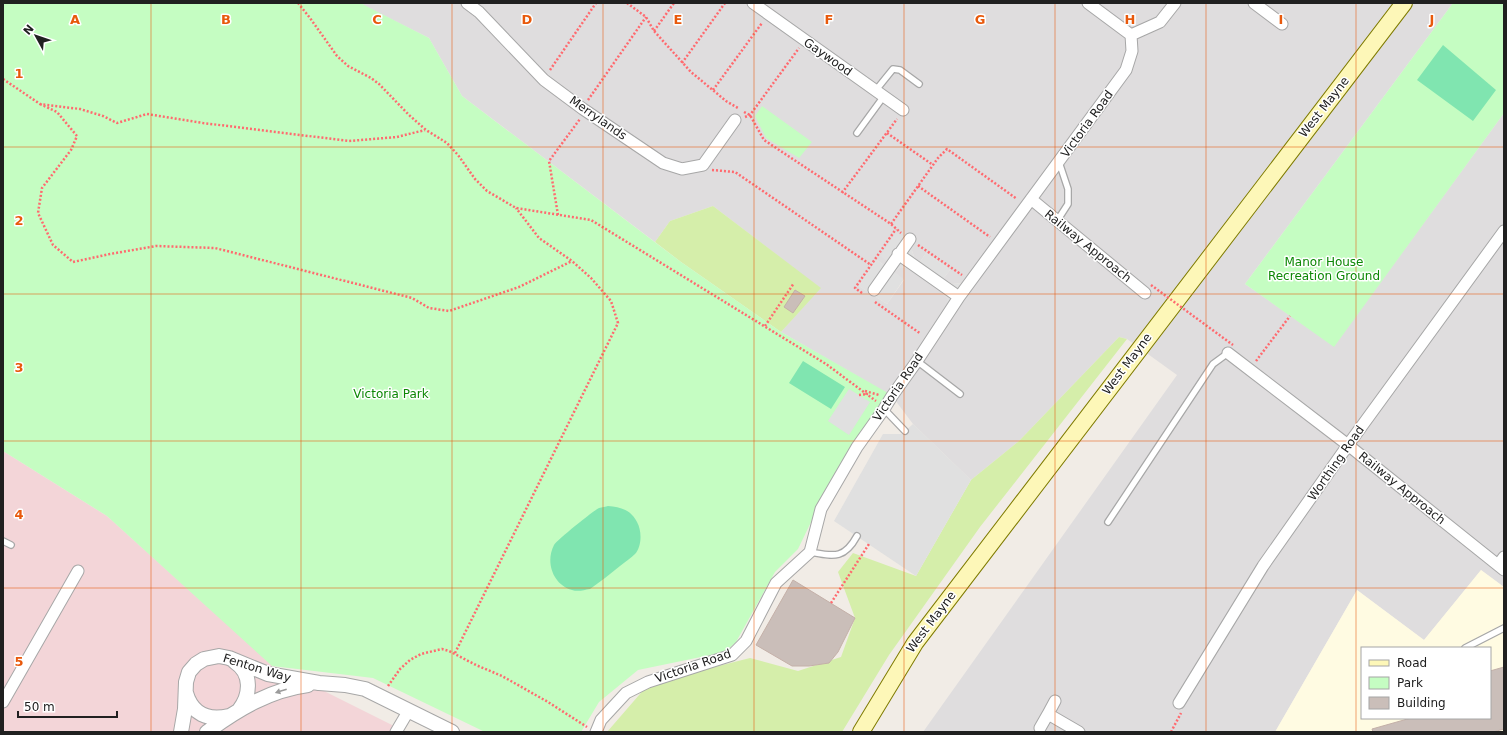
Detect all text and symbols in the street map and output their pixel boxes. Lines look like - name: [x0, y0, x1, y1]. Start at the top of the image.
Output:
- text: A: [70, 12, 80, 27]
- text: B: [221, 12, 231, 27]
- text: C: [372, 12, 382, 27]
- text: D: [522, 12, 533, 27]
- text: E: [674, 12, 682, 27]
- text: F: [825, 12, 833, 27]
- text: G: [975, 12, 985, 27]
- text: H: [1125, 12, 1135, 27]
- text: I: [1279, 12, 1283, 27]
- text: J: [1429, 12, 1434, 27]
- north arrow: [16, 16, 56, 56]
- text: N: [21, 22, 37, 38]
- street label: Gaywood: [801, 35, 855, 79]
- text: 1: [14, 66, 24, 81]
- street label: West Mayne: [1296, 74, 1352, 140]
- street label: Victoria Road: [1058, 88, 1116, 160]
- street label: Merrylands: [567, 93, 629, 143]
- street label: Railway Approach: [1042, 207, 1134, 285]
- text: 2: [14, 213, 24, 228]
- park label: Manor House Recreation Ground: [1268, 255, 1380, 283]
- street label: West Mayne: [1099, 331, 1155, 397]
- street label: Victoria Road: [870, 350, 926, 424]
- text: 3: [14, 360, 24, 375]
- park label: Victoria Park: [353, 387, 429, 401]
- street label: Worthing Road: [1305, 423, 1367, 503]
- street label: Railway Approach: [1356, 449, 1448, 527]
- text: 4: [14, 507, 24, 522]
- street label: West Mayne: [903, 589, 959, 655]
- street label: Victoria Road: [653, 646, 733, 686]
- legend: [1361, 647, 1491, 719]
- street label: Fenton Way: [221, 651, 293, 685]
- text: 5: [14, 654, 24, 669]
- text: Road: [1397, 656, 1427, 670]
- text: Park: [1397, 676, 1423, 690]
- one-way arrow: [274, 688, 286, 694]
- scale bar: [18, 693, 117, 719]
- text: Building: [1397, 696, 1446, 710]
- text: 50 m: [24, 700, 55, 714]

